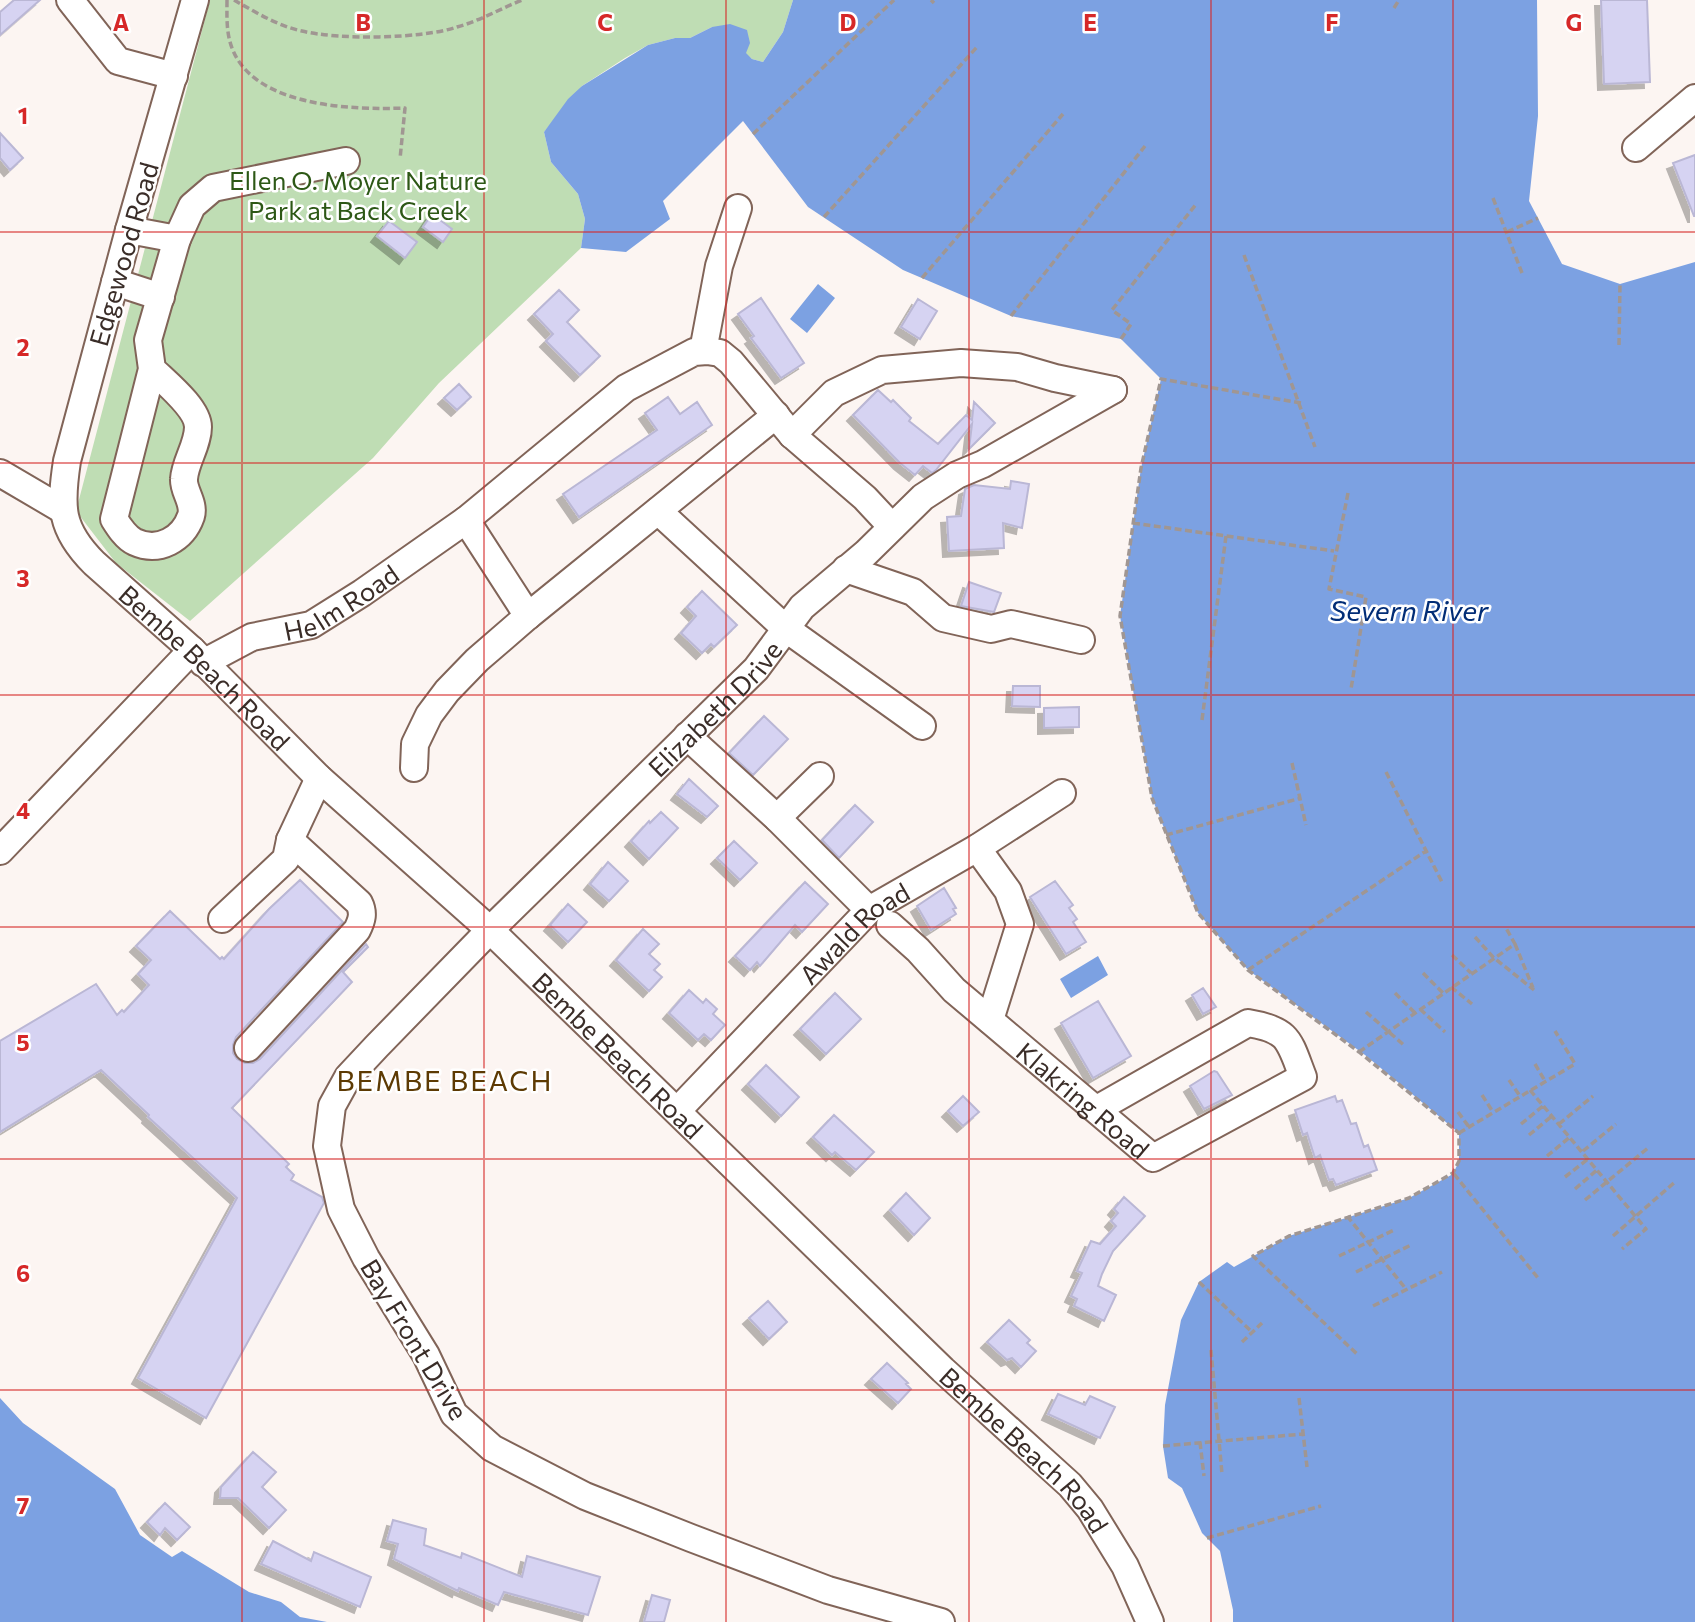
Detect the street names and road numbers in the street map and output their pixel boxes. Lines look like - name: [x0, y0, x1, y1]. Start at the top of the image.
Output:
- street label: Edgewood Road: [82, 159, 164, 349]
- street label: Helm Road: [281, 557, 404, 646]
- street label: Bembe Beach Road: [113, 578, 297, 756]
- street label: Elizabeth Drive: [641, 634, 787, 782]
- street label: Awald Road: [792, 875, 914, 990]
- street label: Bembe Beach Road: [527, 965, 710, 1144]
- street label: Klakring Road: [1011, 1035, 1156, 1164]
- street label: Bay Front Drive: [355, 1253, 475, 1425]
- street label: Bembe Beach Road: [934, 1360, 1116, 1538]

